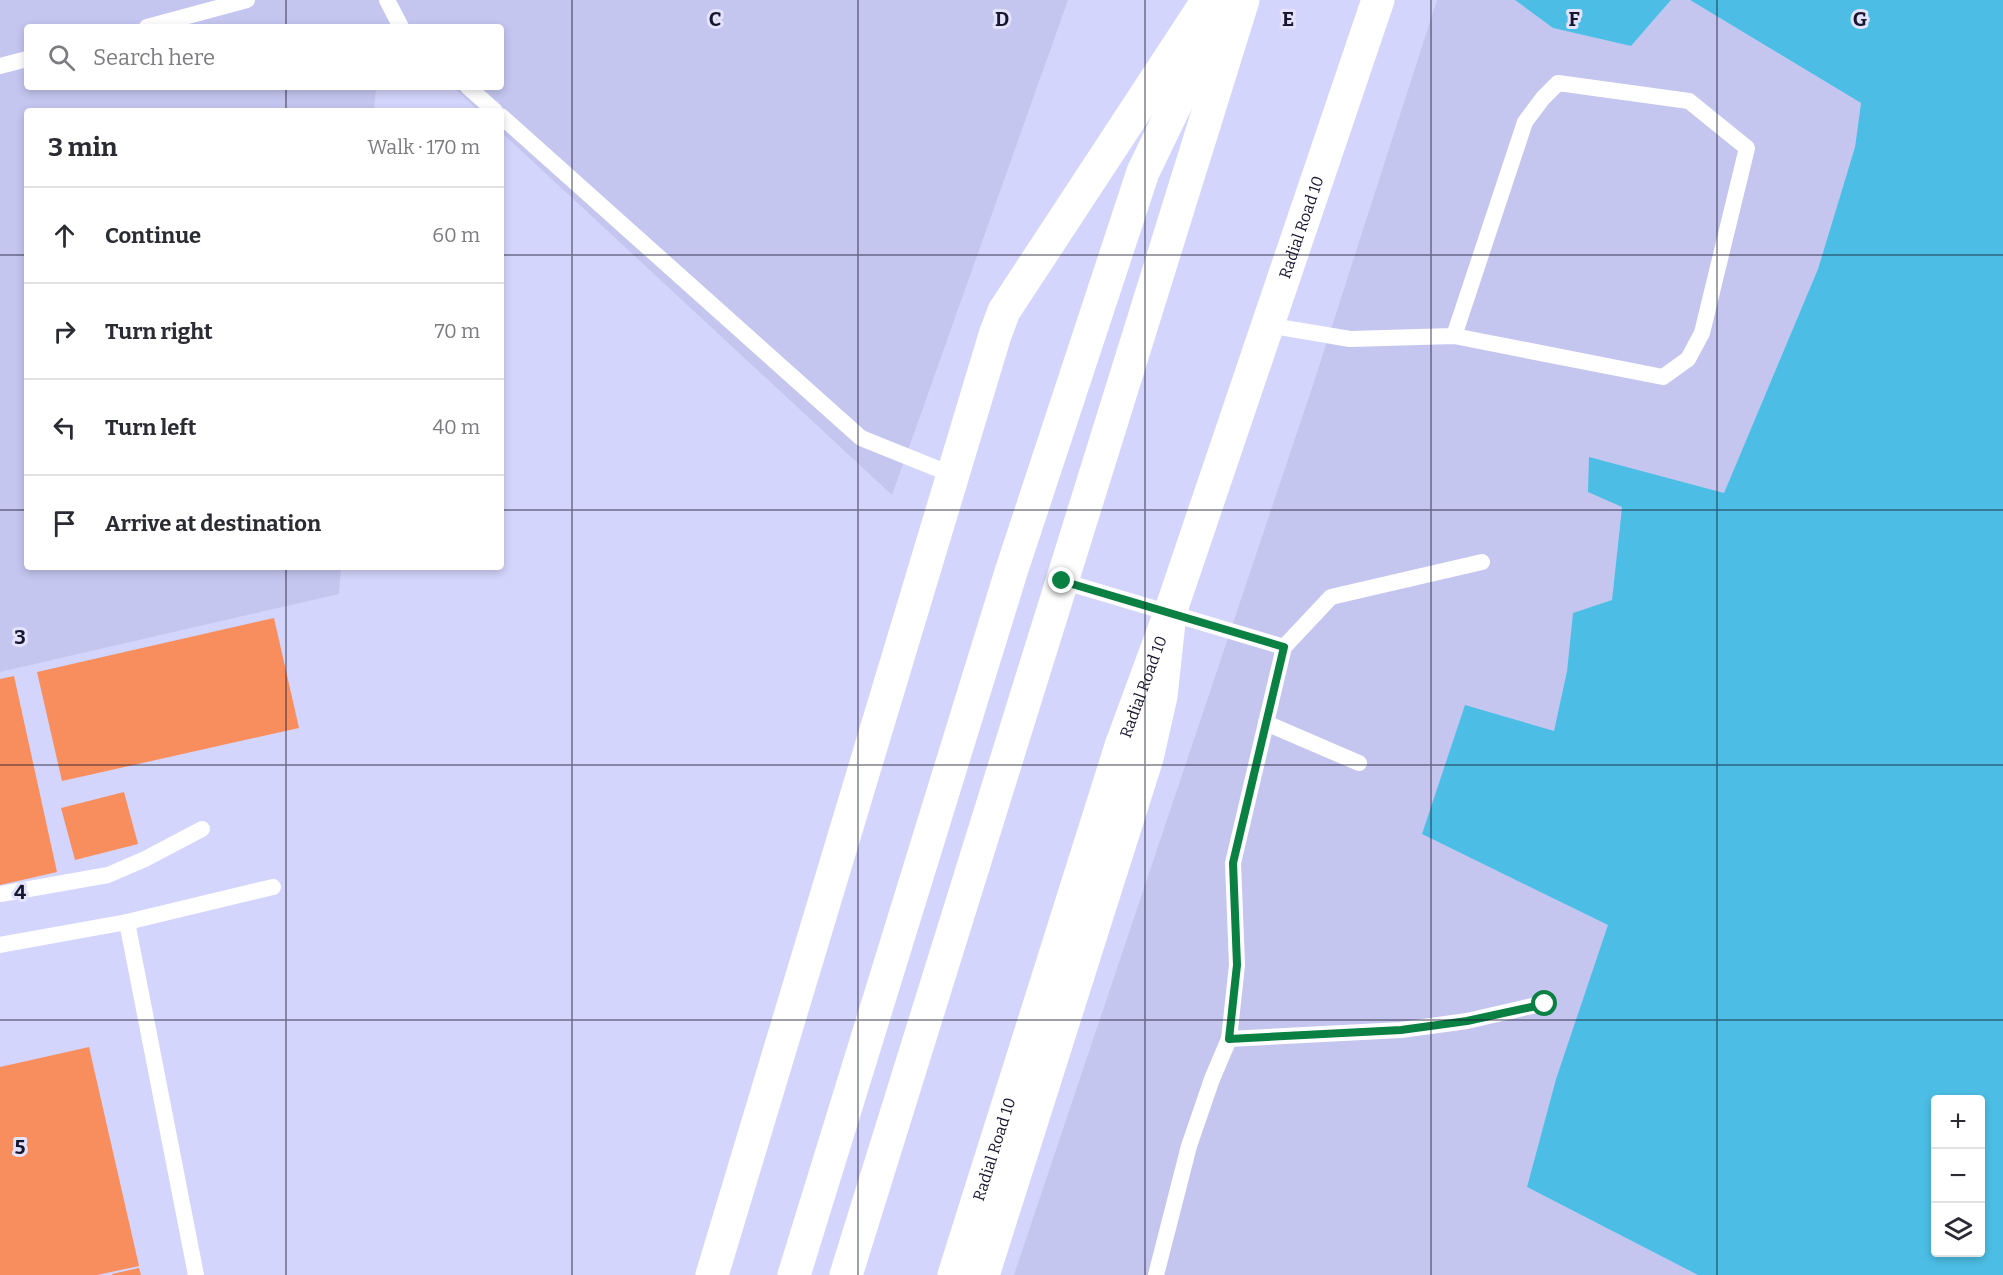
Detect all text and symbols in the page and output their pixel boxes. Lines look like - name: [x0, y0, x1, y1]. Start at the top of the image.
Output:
- text: C: [709, 7, 721, 31]
- text: D: [995, 7, 1009, 31]
- text: E: [1282, 7, 1294, 31]
- text: F: [1568, 7, 1580, 31]
- text: G: [1853, 7, 1867, 31]
- search box: [24, 24, 504, 90]
- icon: search: [45, 41, 78, 74]
- text: Search here: [93, 44, 215, 71]
- text: 3 min: [48, 132, 117, 163]
- text: Walk · 170 m: [367, 135, 480, 159]
- street label: Radial Road 10: [1275, 173, 1327, 281]
- icon: ahead: [48, 219, 81, 252]
- text: Continue: [105, 222, 201, 249]
- text: 60 m: [432, 223, 480, 247]
- icon: right: [48, 315, 81, 348]
- text: Turn right: [105, 318, 213, 345]
- text: 70 m: [434, 319, 480, 343]
- icon: left: [48, 411, 81, 444]
- text: Turn left: [105, 414, 197, 441]
- text: 40 m: [432, 415, 480, 439]
- icon: arrive: [48, 507, 81, 540]
- text: Arrive at destination: [105, 510, 321, 537]
- route end: [1048, 567, 1074, 593]
- text: 3: [14, 625, 26, 649]
- street label: Radial Road 10: [1115, 633, 1170, 740]
- text: 4: [14, 880, 26, 904]
- route start: [1531, 990, 1557, 1016]
- street label: Radial Road 10: [969, 1095, 1019, 1203]
- map controls: [1931, 1095, 1985, 1257]
- button: +: [1931, 1095, 1985, 1149]
- text: 5: [15, 1135, 26, 1159]
- button: −: [1931, 1149, 1985, 1203]
- button: layers: [1931, 1203, 1985, 1257]

